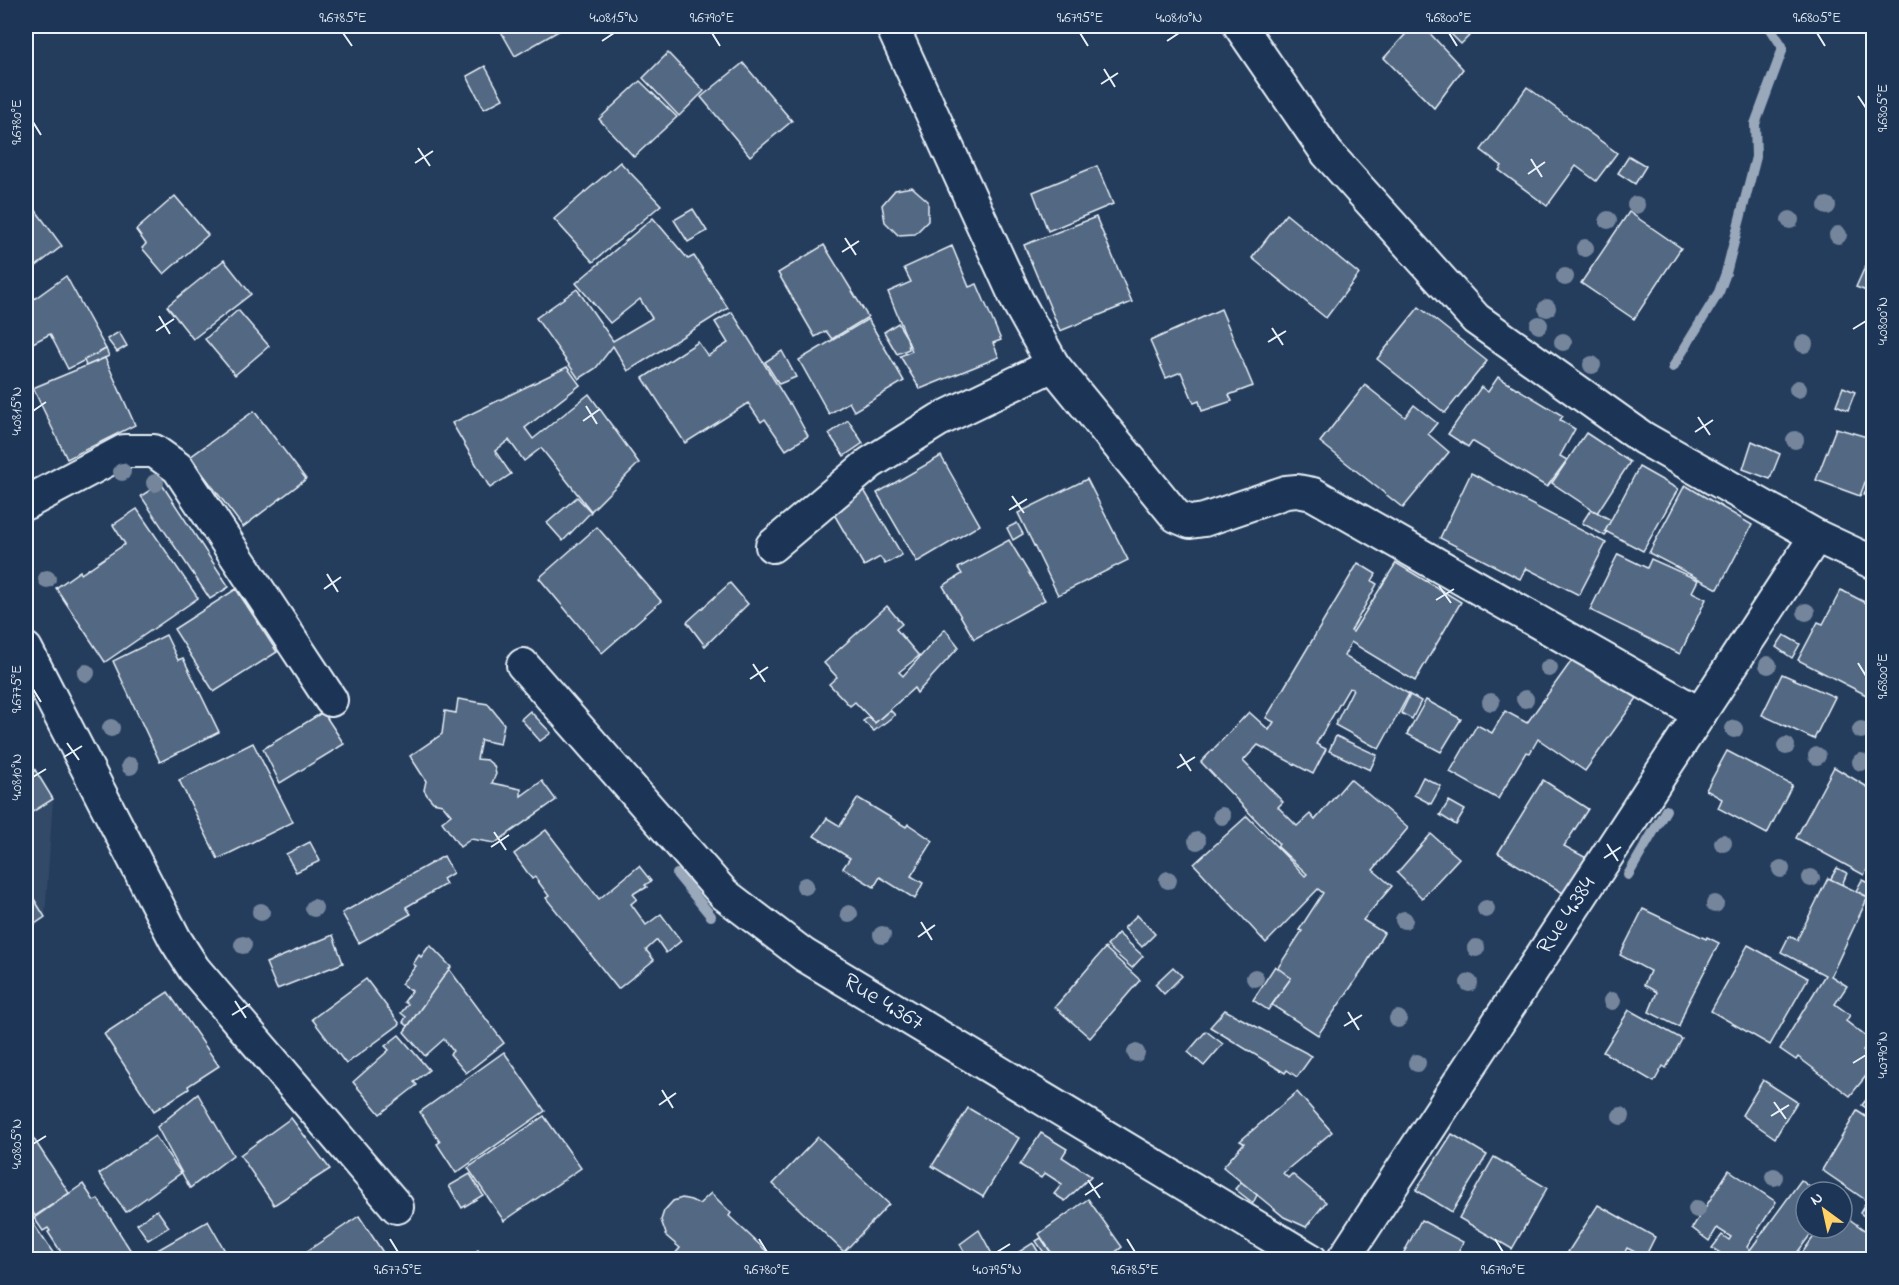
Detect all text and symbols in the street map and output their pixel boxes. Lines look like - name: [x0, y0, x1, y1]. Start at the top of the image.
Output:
- text: 9.6785°E: [319, 7, 367, 29]
- text: 4.0815°N: [590, 7, 638, 29]
- text: 9.6790°E: [690, 7, 734, 29]
- text: 9.6795°E: [1057, 7, 1103, 29]
- text: 4.0810°N: [1156, 7, 1202, 29]
- text: 9.6800°E: [1426, 7, 1472, 29]
- text: 9.6805°E: [1793, 7, 1841, 29]
- text: 9.6805°E: [1872, 84, 1894, 132]
- text: 9.6780°E: [6, 99, 28, 145]
- text: 4.0800°N: [1872, 297, 1894, 345]
- text: 4.0815°N: [6, 387, 28, 435]
- text: 9.6800°E: [1872, 653, 1894, 699]
- text: 9.6775°E: [6, 665, 28, 713]
- text: 4.0810°N: [6, 754, 28, 800]
- street label: Rue 4.384: [1529, 870, 1606, 962]
- street label: Rue 4.367: [836, 965, 930, 1041]
- text: 4.0790°N: [1872, 1031, 1894, 1079]
- text: 4.0805°N: [6, 1119, 28, 1169]
- north arrow: [1794, 1180, 1854, 1240]
- text: N: [1806, 1186, 1828, 1212]
- text: 9.6775°E: [374, 1259, 422, 1281]
- text: 9.6780°E: [744, 1259, 790, 1281]
- text: 4.0795°N: [972, 1259, 1022, 1281]
- text: 9.6785°E: [1111, 1259, 1159, 1281]
- text: 9.6790°E: [1481, 1259, 1525, 1281]

